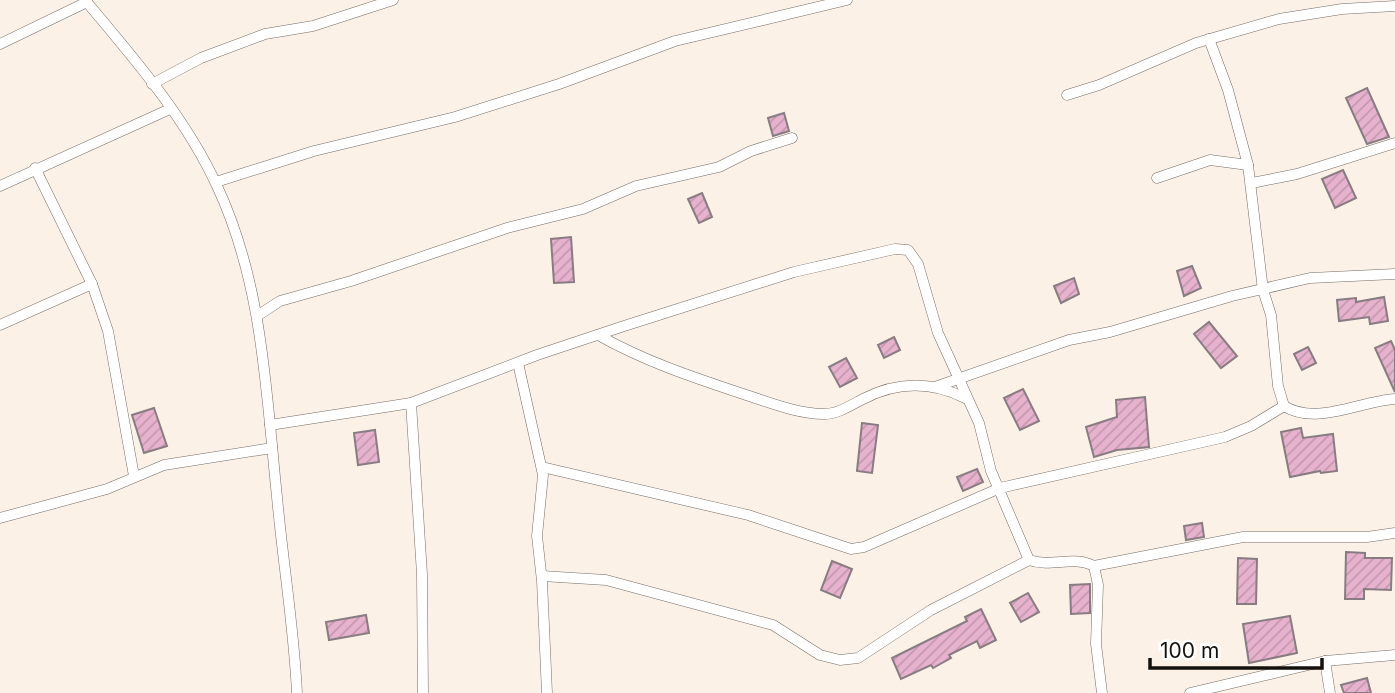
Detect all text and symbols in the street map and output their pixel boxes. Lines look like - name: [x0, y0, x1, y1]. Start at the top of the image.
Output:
- scale bar: [1150, 626, 1322, 670]
- text: 100 m: [1160, 638, 1219, 663]

